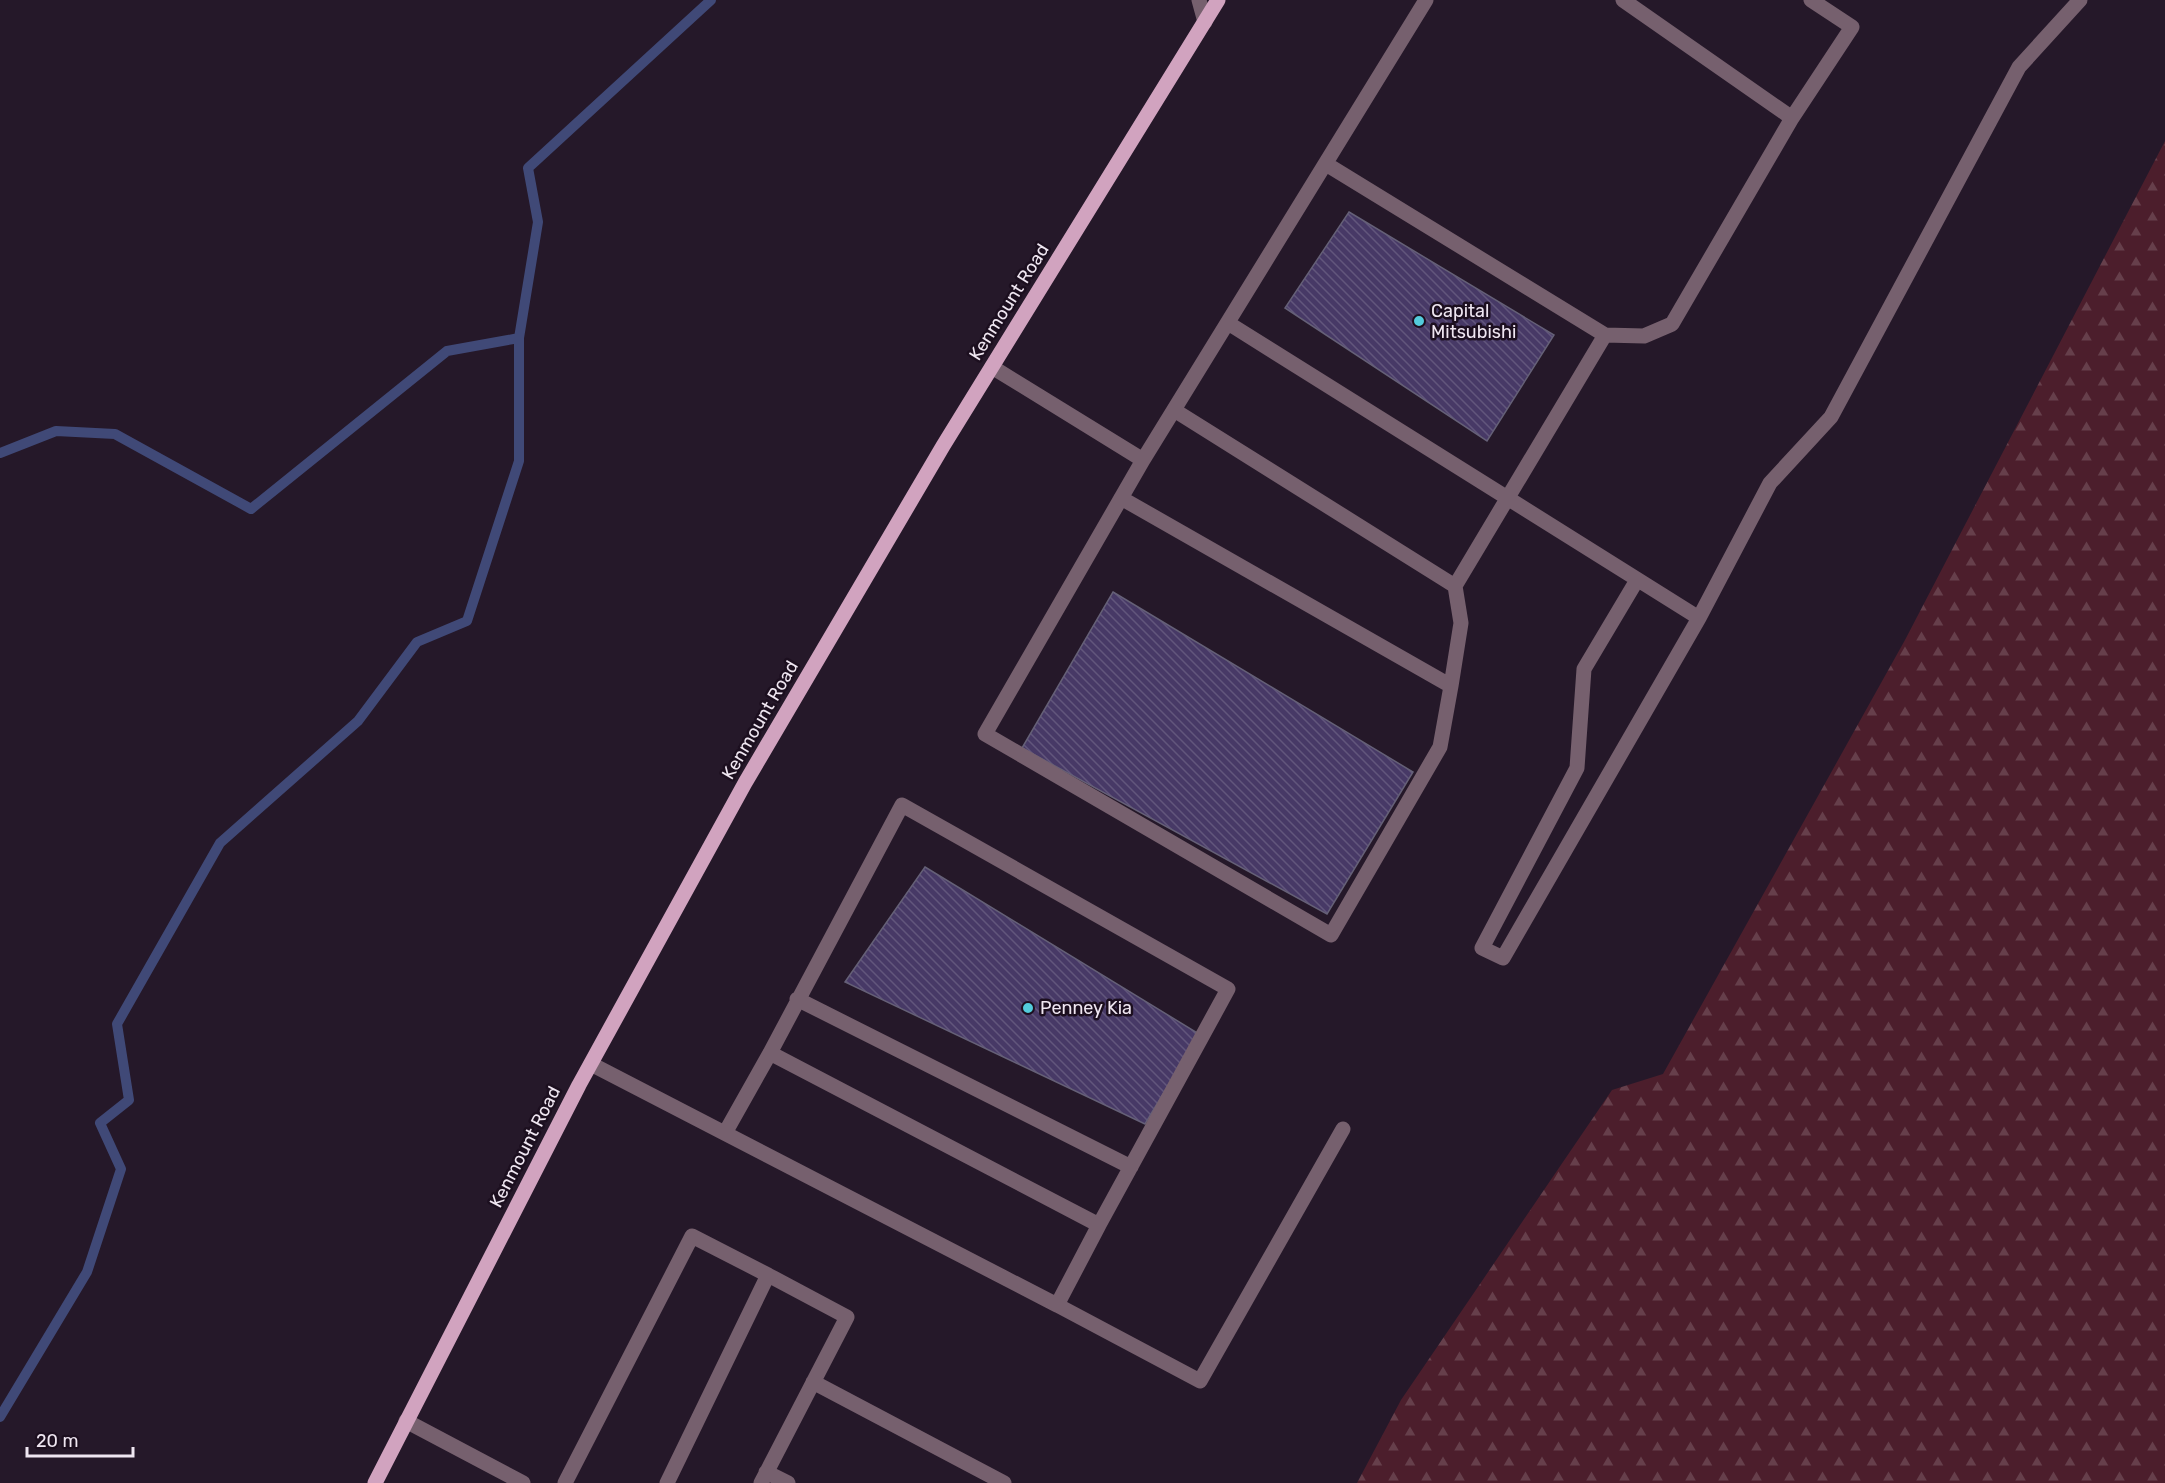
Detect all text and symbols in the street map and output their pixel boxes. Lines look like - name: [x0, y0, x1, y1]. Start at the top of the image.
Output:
- street label: Kenmount Road: [964, 240, 1054, 364]
- place label: Capital Mitsubishi: [1431, 300, 1516, 343]
- marker: Capital Mitsubishi: [1412, 314, 1426, 328]
- street label: Kenmount Road: [717, 657, 803, 783]
- place label: Penney Kia: [1040, 997, 1132, 1019]
- marker: Penney Kia: [1021, 1001, 1035, 1015]
- street label: Kenmount Road: [485, 1083, 565, 1211]
- scale bar: [27, 1420, 134, 1458]
- text: 20 m: [36, 1430, 78, 1452]

